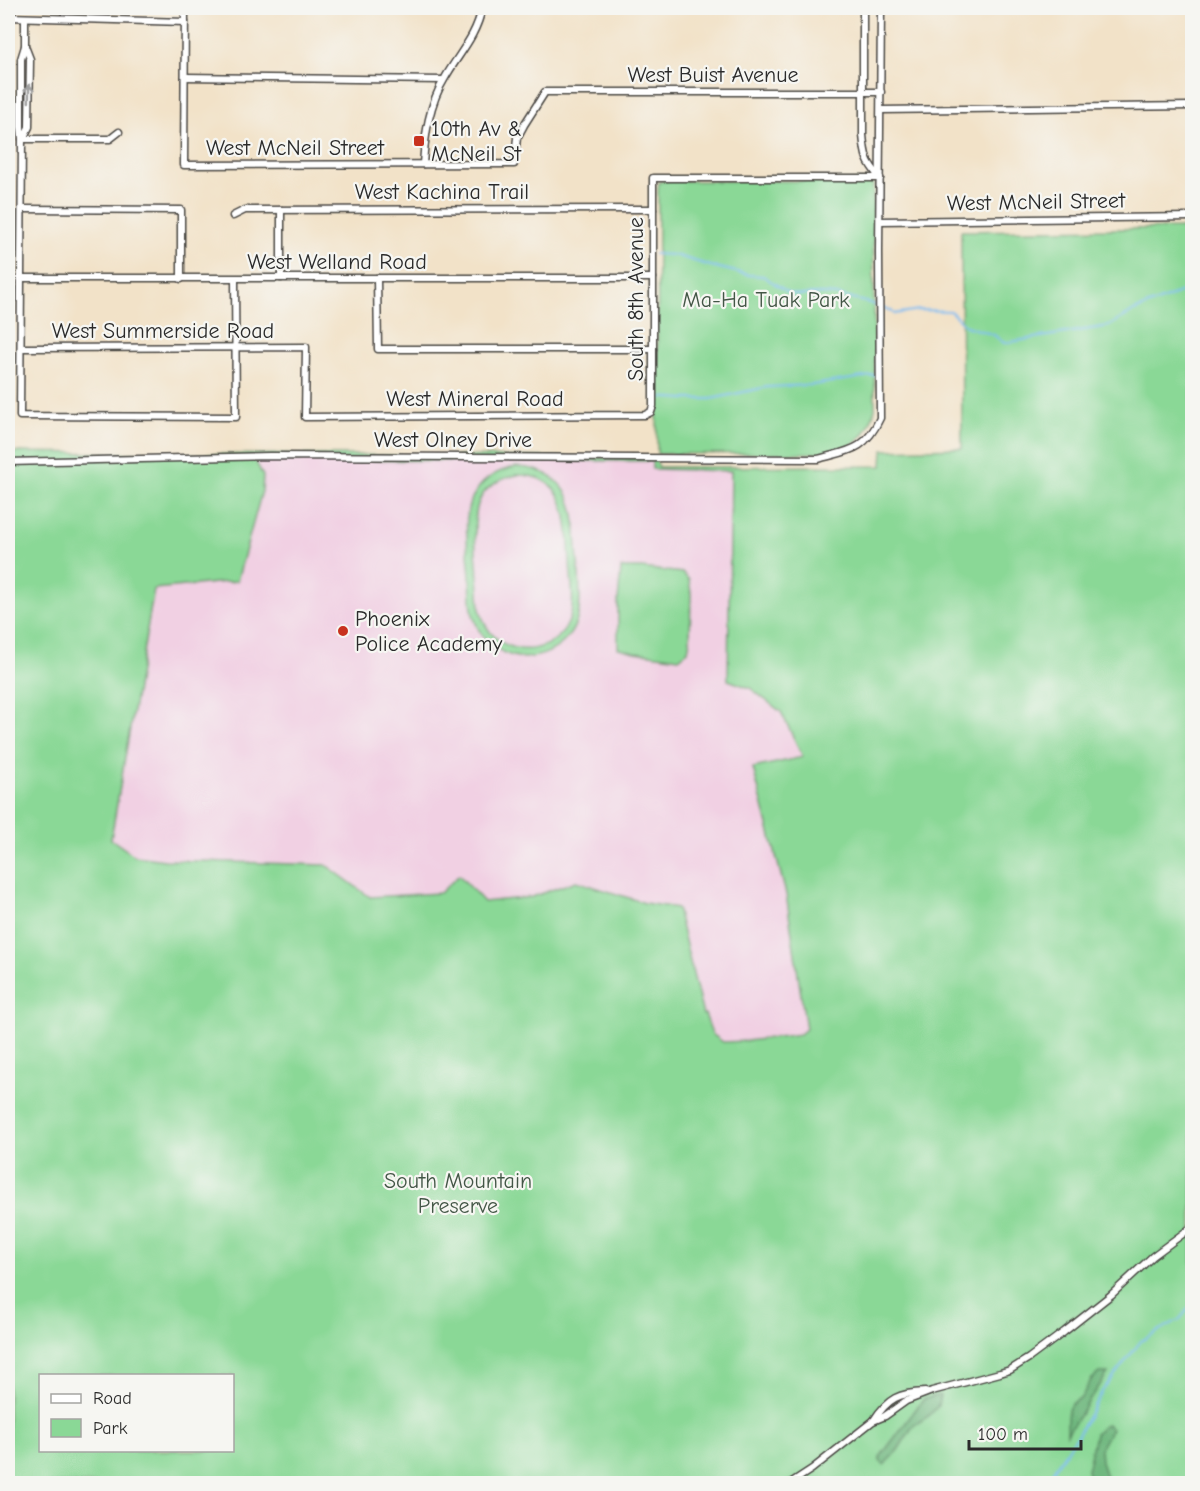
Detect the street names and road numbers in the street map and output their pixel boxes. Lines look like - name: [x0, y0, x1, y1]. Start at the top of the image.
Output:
- street label: West Buist Avenue: [627, 62, 799, 88]
- street label: West McNeil Street: [206, 135, 385, 161]
- street label: West Kachina Trail: [355, 179, 529, 205]
- street label: West McNeil Street: [947, 187, 1126, 217]
- street label: South 8th Avenue: [623, 217, 649, 381]
- street label: West Welland Road: [247, 249, 427, 275]
- street label: West Summerside Road: [52, 318, 274, 344]
- street label: West Mineral Road: [386, 386, 564, 412]
- street label: West Olney Drive: [374, 427, 532, 453]

